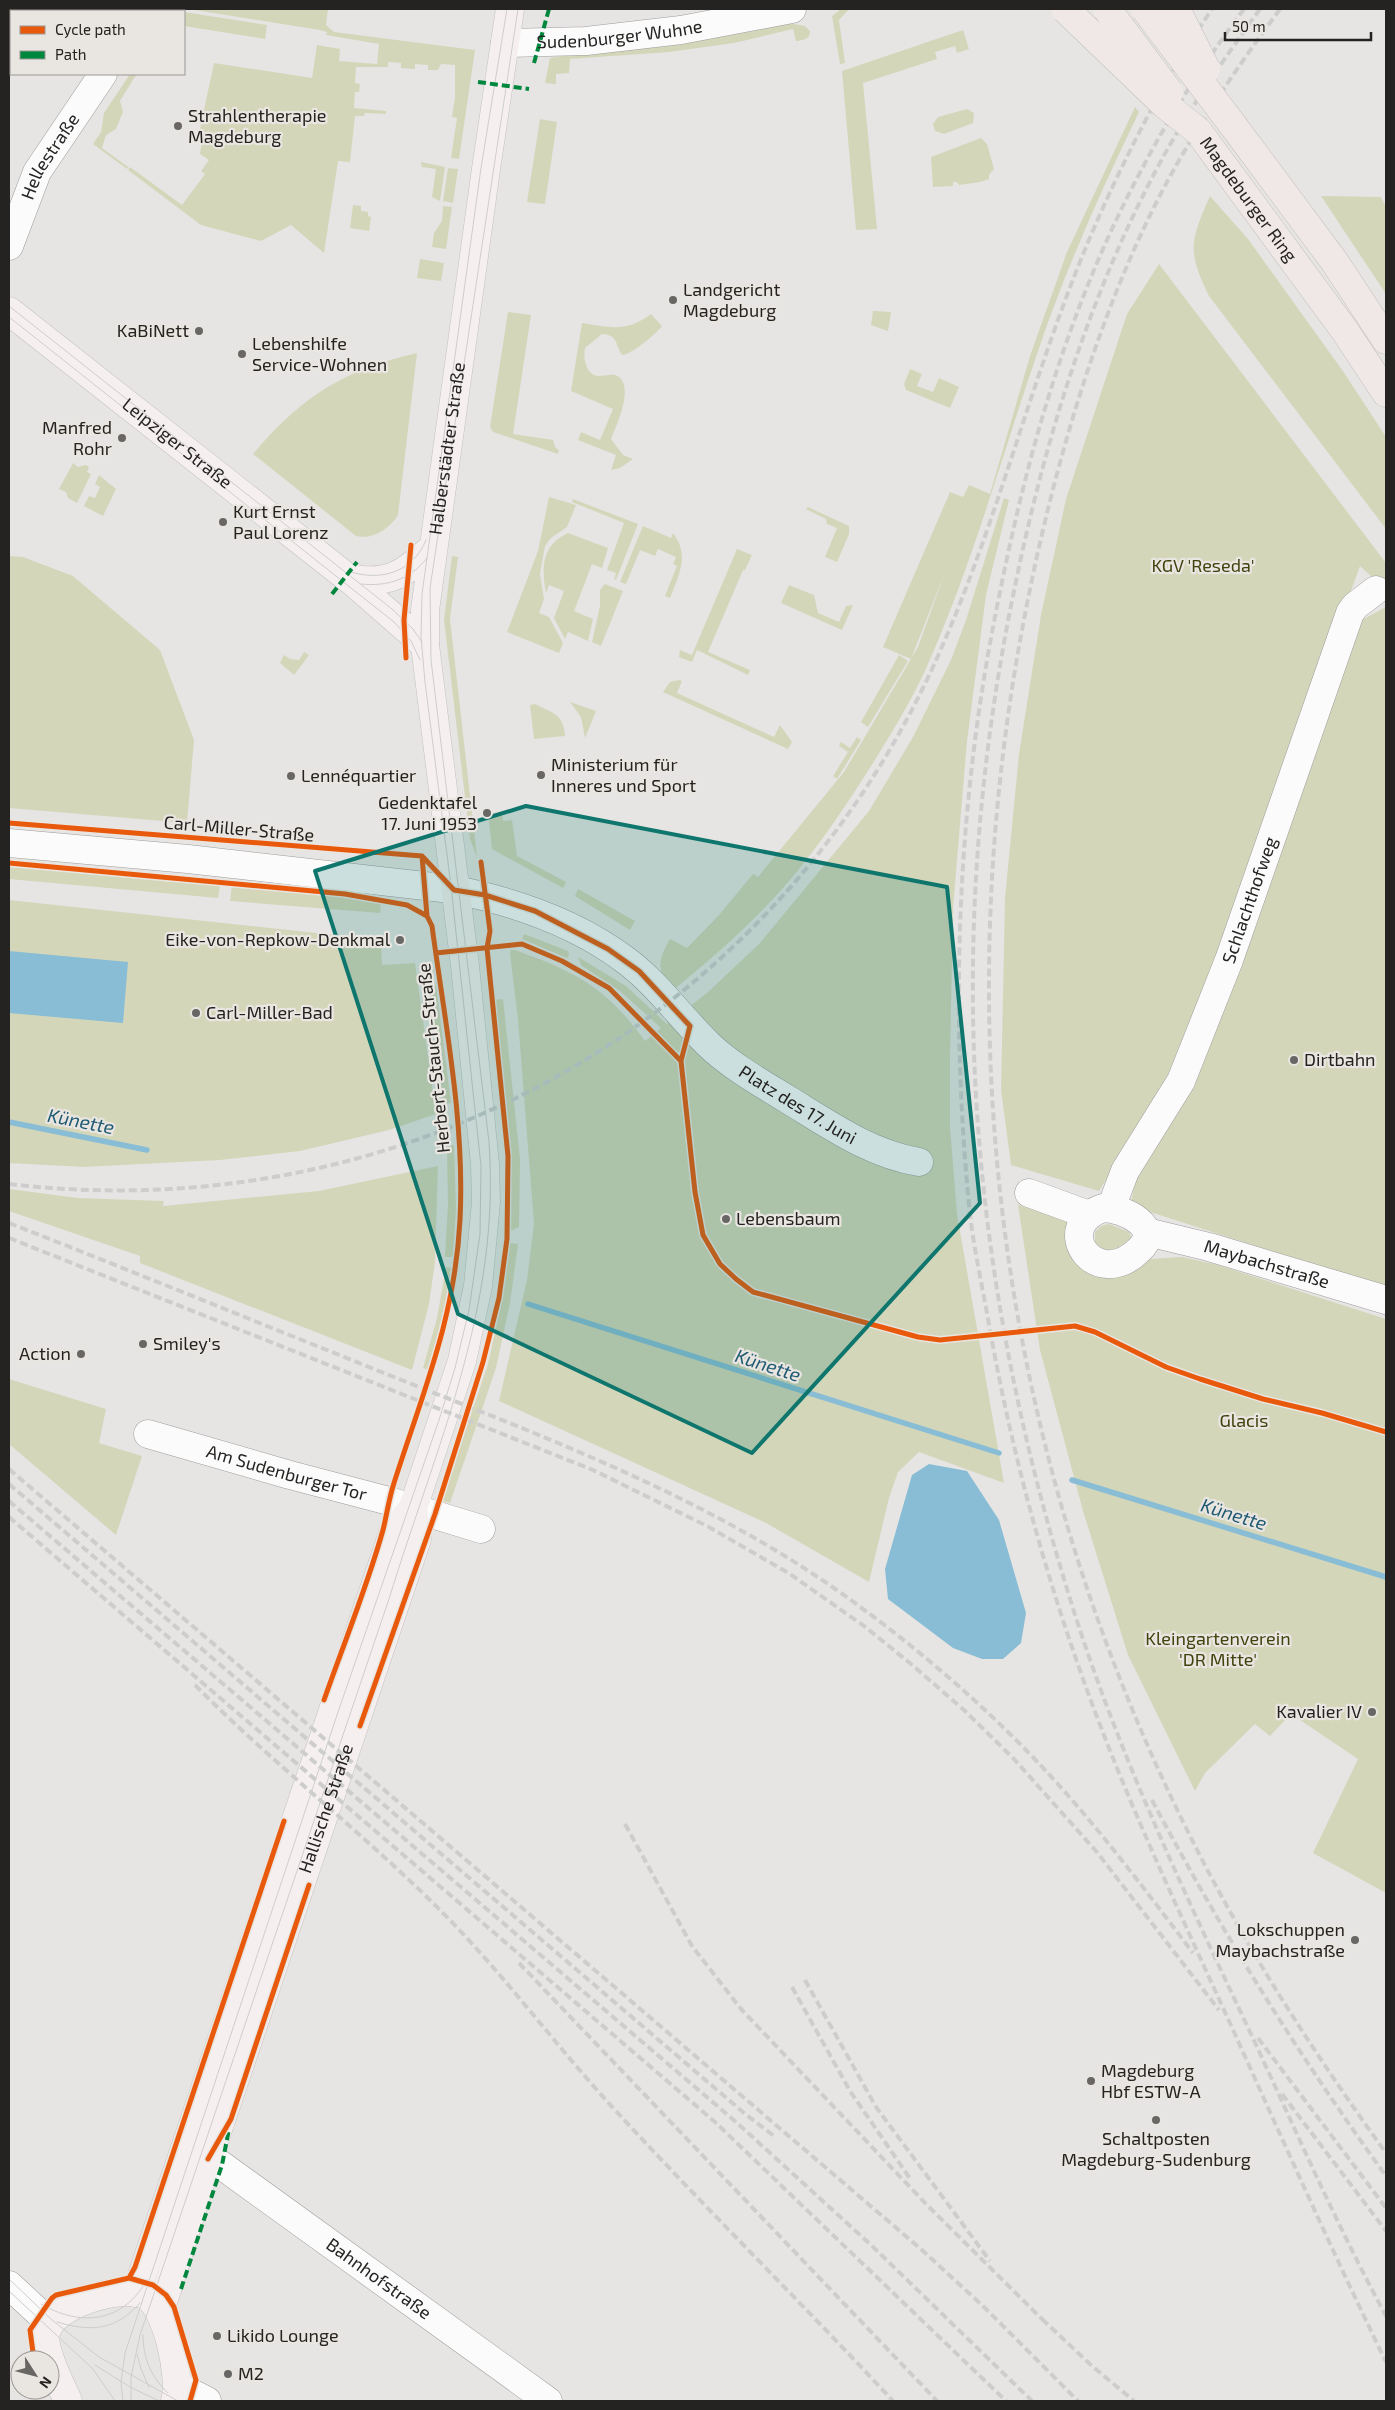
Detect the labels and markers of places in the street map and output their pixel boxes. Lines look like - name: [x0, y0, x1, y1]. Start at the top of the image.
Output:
- place label: Strahlentherapie Magdeburg: [188, 104, 327, 147]
- marker: Strahlentherapie Magdeburg: [172, 120, 184, 132]
- place label: Landgericht Magdeburg: [683, 278, 780, 321]
- marker: Landgericht Magdeburg: [667, 294, 679, 306]
- place label: KaBiNett: [117, 319, 189, 341]
- marker: KaBiNett: [193, 325, 205, 337]
- place label: Lebenshilfe Service-Wohnen: [252, 332, 387, 375]
- marker: Lebenshilfe Service-Wohnen: [236, 348, 248, 360]
- place label: Manfred Rohr: [42, 416, 112, 459]
- marker: Manfred Rohr: [116, 432, 128, 444]
- place label: Kurt Ernst Paul Lorenz: [233, 500, 328, 543]
- marker: Kurt Ernst Paul Lorenz: [217, 516, 229, 528]
- place label: Ministerium für Inneres und Sport: [551, 753, 696, 796]
- place label: Lennéquartier: [301, 764, 416, 786]
- marker: Ministerium für Inneres und Sport: [535, 769, 547, 781]
- marker: Lennéquartier: [285, 770, 297, 782]
- place label: Gedenktafel 17. Juni 1953: [378, 791, 478, 834]
- marker: Gedenktafel 17. Juni 1953: [481, 807, 493, 819]
- place label: Eike-von-Repkow-Denkmal: [165, 928, 391, 950]
- marker: Eike-von-Repkow-Denkmal: [394, 934, 406, 946]
- place label: Carl-Miller-Bad: [206, 1001, 333, 1023]
- marker: Carl-Miller-Bad: [190, 1007, 202, 1019]
- place label: Dirtbahn: [1304, 1048, 1376, 1070]
- marker: Dirtbahn: [1288, 1054, 1300, 1066]
- place label: Lebensbaum: [736, 1207, 841, 1229]
- marker: Lebensbaum: [720, 1213, 732, 1225]
- place label: Smiley's: [153, 1332, 221, 1354]
- marker: Smiley's: [137, 1338, 149, 1350]
- place label: Action: [19, 1342, 71, 1364]
- marker: Action: [75, 1348, 87, 1360]
- place label: Kavalier IV: [1276, 1700, 1362, 1722]
- marker: Kavalier IV: [1366, 1706, 1378, 1718]
- place label: Lokschuppen Maybachstraße: [1215, 1918, 1345, 1961]
- marker: Lokschuppen Maybachstraße: [1349, 1934, 1361, 1946]
- place label: Magdeburg Hbf ESTW-A: [1101, 2059, 1201, 2102]
- marker: Magdeburg Hbf ESTW-A: [1085, 2075, 1097, 2087]
- marker: Schaltposten Magdeburg-Sudenburg: [1150, 2114, 1162, 2126]
- place label: Schaltposten Magdeburg-Sudenburg: [1061, 2127, 1251, 2170]
- place label: Likido Lounge: [227, 2324, 339, 2346]
- marker: Likido Lounge: [211, 2330, 223, 2342]
- place label: M2: [238, 2362, 264, 2384]
- marker: M2: [222, 2368, 234, 2380]

